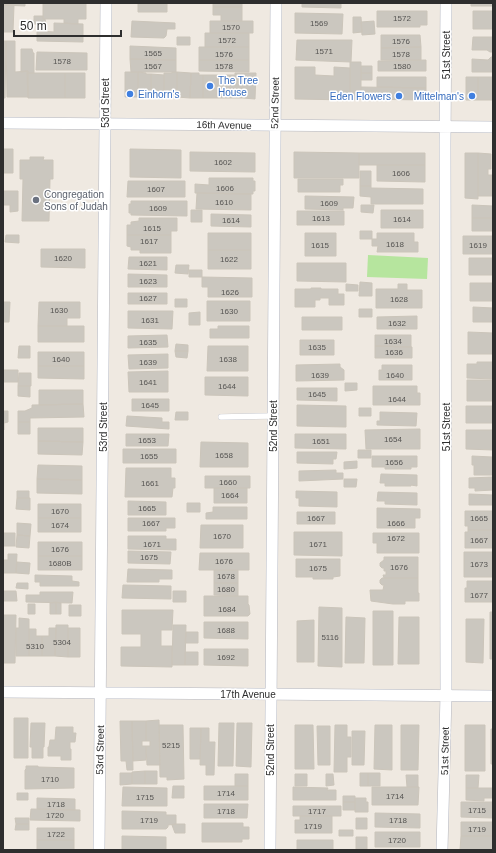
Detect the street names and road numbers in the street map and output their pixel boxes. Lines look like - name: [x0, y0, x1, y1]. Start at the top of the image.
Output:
- street label: 51st Street: [441, 31, 452, 79]
- street label: 52nd Street: [269, 77, 281, 129]
- street label: 53rd Street: [100, 78, 111, 128]
- street label: 16th Avenue: [196, 119, 252, 131]
- street label: 52nd Street: [268, 400, 279, 452]
- street label: 53rd Street: [98, 402, 109, 452]
- street label: 51st Street: [441, 403, 452, 451]
- street label: 17th Avenue: [220, 689, 276, 700]
- street label: 52nd Street: [265, 724, 276, 776]
- street label: 53rd Street: [94, 725, 106, 775]
- street label: 51st Street: [439, 727, 451, 775]

